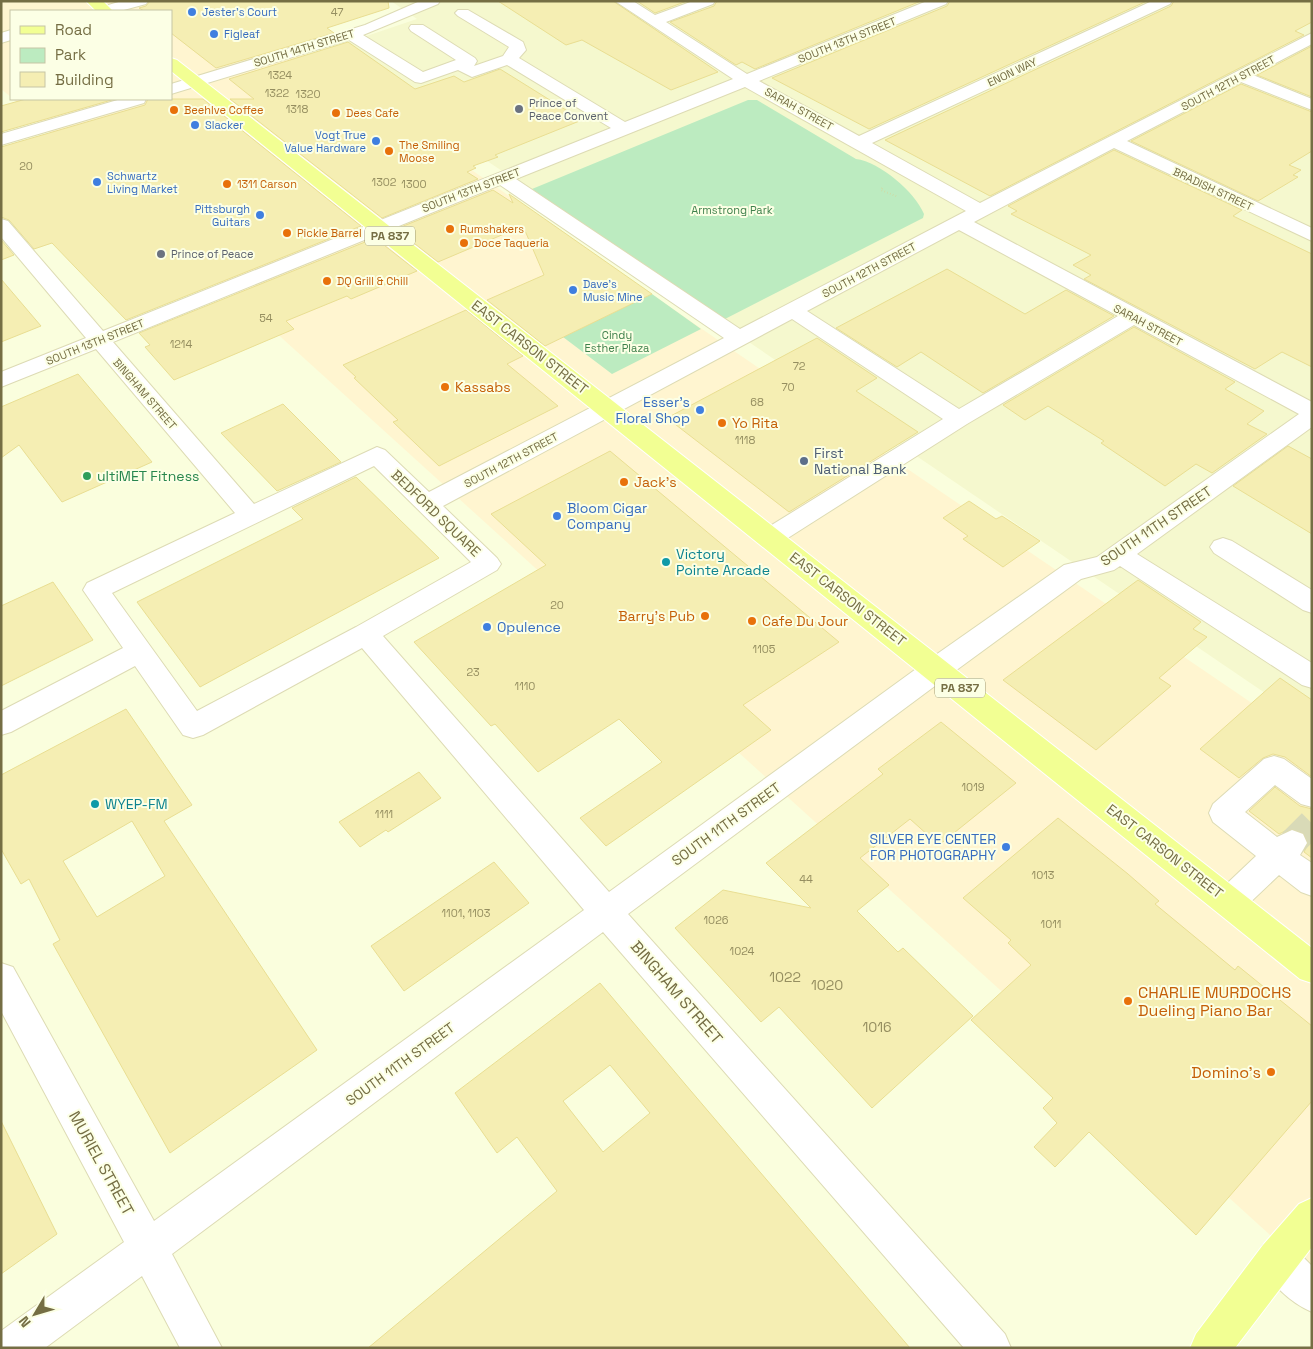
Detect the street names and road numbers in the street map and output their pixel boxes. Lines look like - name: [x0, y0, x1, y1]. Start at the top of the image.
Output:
- street label: SOUTH 13TH STREET: [796, 14, 898, 66]
- street label: SOUTH 14TH STREET: [252, 26, 357, 70]
- street label: SOUTH 12TH STREET: [1179, 52, 1278, 114]
- street label: ENON WAY: [985, 54, 1039, 90]
- street label: SARAH STREET: [762, 84, 836, 134]
- street label: BRADISH STREET: [1171, 164, 1256, 214]
- street label: SOUTH 13TH STREET: [420, 165, 523, 215]
- road number: PA 837: [365, 227, 415, 246]
- street label: SOUTH 12TH STREET: [820, 239, 919, 301]
- street label: EAST CARSON STREET: [468, 296, 592, 398]
- street label: SARAH STREET: [1111, 301, 1185, 349]
- street label: SOUTH 13TH STREET: [44, 316, 146, 368]
- street label: BINGHAM STREET: [110, 356, 180, 433]
- street label: SOUTH 12TH STREET: [462, 429, 561, 491]
- street label: BEDFORD SQUARE: [387, 466, 485, 560]
- street label: SOUTH 11TH STREET: [1097, 482, 1215, 570]
- street label: EAST CARSON STREET: [786, 548, 910, 650]
- road number: PA 837: [935, 678, 985, 698]
- street label: SOUTH 11TH STREET: [668, 778, 784, 870]
- street label: EAST CARSON STREET: [1103, 800, 1227, 902]
- street label: BINGHAM STREET: [626, 936, 727, 1048]
- street label: SOUTH 11TH STREET: [342, 1018, 458, 1110]
- street label: MURIEL STREET: [64, 1107, 139, 1219]

